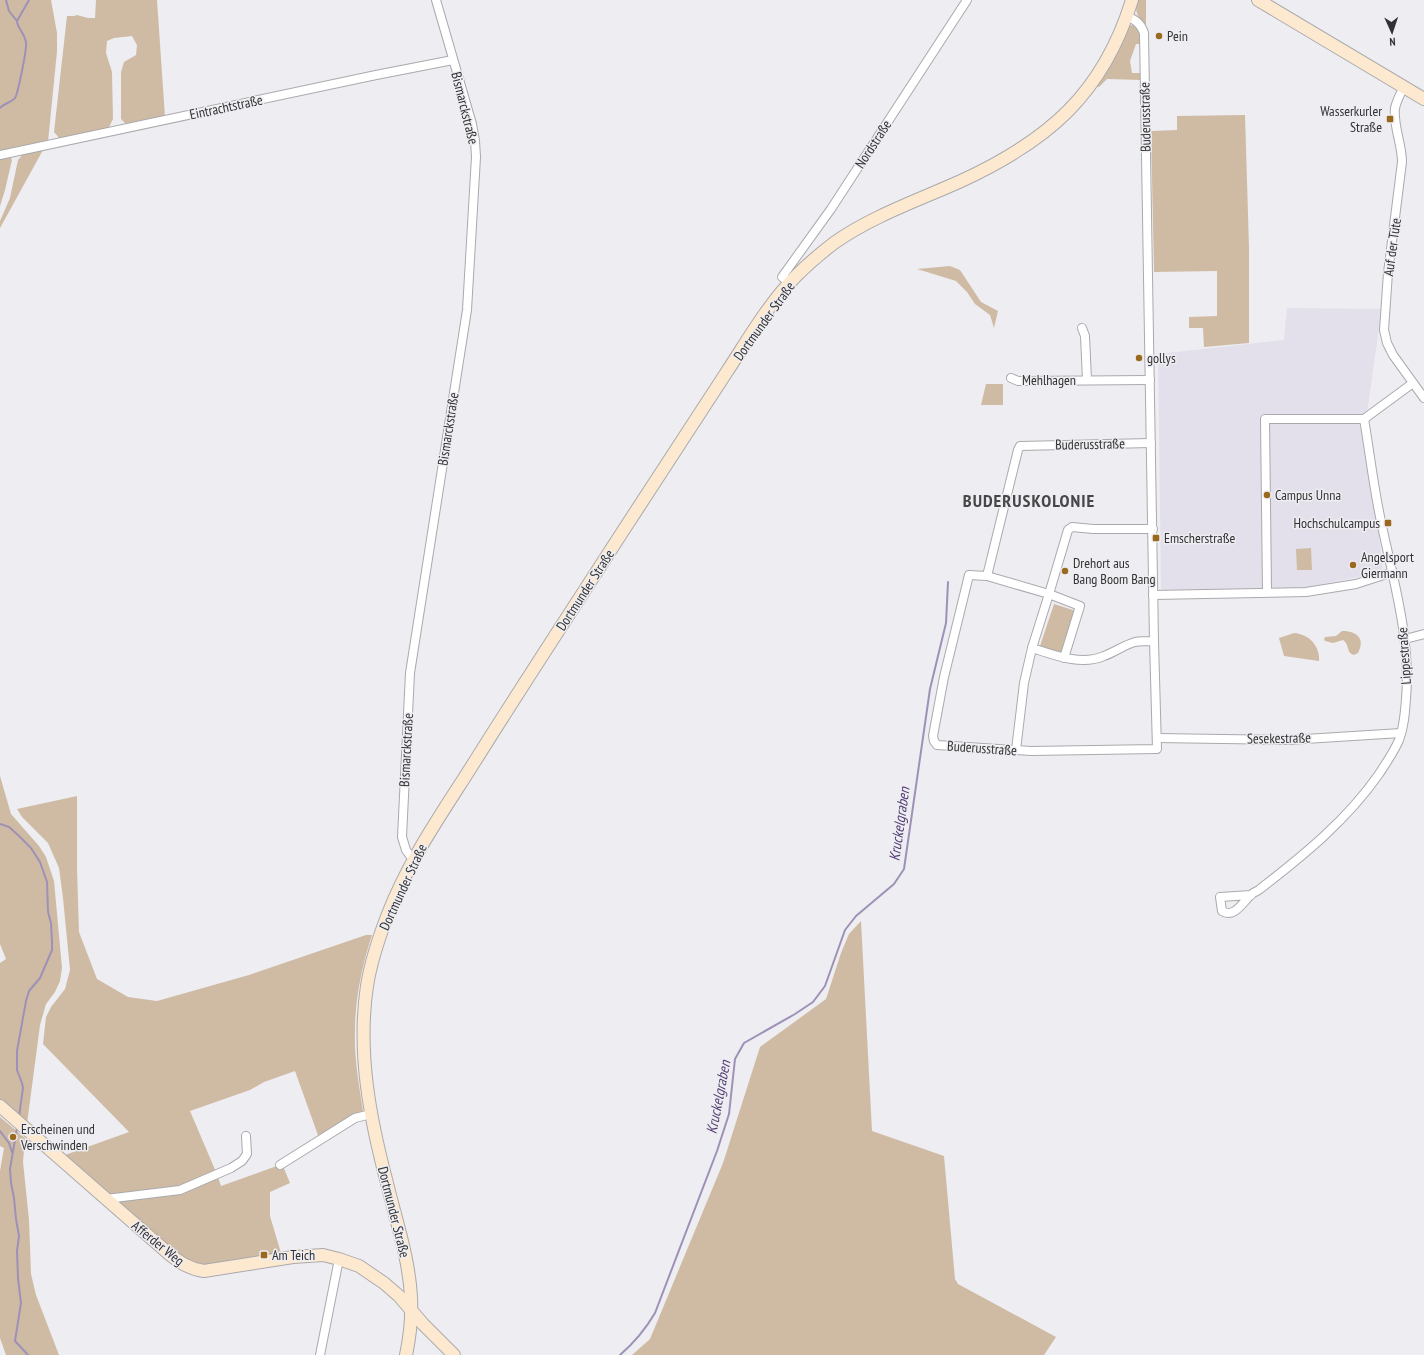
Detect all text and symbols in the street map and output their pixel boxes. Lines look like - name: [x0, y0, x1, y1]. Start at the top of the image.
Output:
- north arrow: [1372, 12, 1412, 52]
- place label: Pein: [1167, 27, 1188, 45]
- marker: Pein: [1154, 31, 1164, 41]
- text: N: [1389, 35, 1396, 49]
- street label: Bismarckstraße: [447, 70, 483, 146]
- street label: Buderusstraße: [1135, 82, 1155, 152]
- street label: Eintrachtstraße: [188, 90, 264, 124]
- place label: Wasserkurler Straße: [1320, 102, 1382, 136]
- marker: Wasserkurler Straße: [1385, 114, 1395, 124]
- street label: Nordstraße: [851, 116, 895, 172]
- street label: Auf der Tüte: [1379, 217, 1405, 277]
- street label: Dortmunder Straße: [729, 278, 799, 364]
- place label: gollys: [1147, 349, 1176, 367]
- marker: gollys: [1134, 353, 1144, 363]
- street label: Mehlhagen: [1022, 371, 1076, 389]
- street label: Bismarckstraße: [433, 391, 463, 467]
- street label: Buderusstraße: [1055, 434, 1125, 454]
- place label: Campus Unna: [1275, 486, 1341, 504]
- district label: BUDERUSKOLONIE: [963, 489, 1095, 512]
- marker: Campus Unna: [1262, 490, 1272, 500]
- place label: Hochschulcampus: [1293, 514, 1380, 532]
- marker: Hochschulcampus: [1383, 518, 1393, 528]
- place label: Emscherstraße: [1164, 529, 1235, 547]
- marker: Emscherstraße: [1151, 533, 1161, 543]
- street label: Dortmunder Straße: [552, 546, 618, 634]
- place label: Angelsport Giermann: [1361, 548, 1414, 582]
- place label: Drehort aus Bang Boom Bang: [1073, 554, 1156, 588]
- marker: Angelsport Giermann: [1348, 560, 1358, 570]
- marker: Drehort aus Bang Boom Bang: [1060, 566, 1070, 576]
- street label: Lippestraße: [1393, 627, 1415, 685]
- street label: Bismarckstraße: [395, 712, 417, 787]
- street label: Sesekestraße: [1247, 728, 1311, 748]
- street label: Buderusstraße: [947, 737, 1018, 759]
- water label: Kruckelgraben: [884, 784, 914, 862]
- street label: Dortmunder Straße: [375, 841, 431, 933]
- water label: Kruckelgraben: [702, 1057, 735, 1135]
- place label: Erscheinen und Verschwinden: [20, 1120, 95, 1154]
- marker: Erscheinen und Verschwinden: [8, 1132, 18, 1142]
- street label: Dortmunder Straße: [374, 1165, 414, 1260]
- street label: Afferder Weg: [128, 1216, 188, 1270]
- place label: Am Teich: [272, 1246, 315, 1264]
- marker: Am Teich: [259, 1250, 269, 1260]

